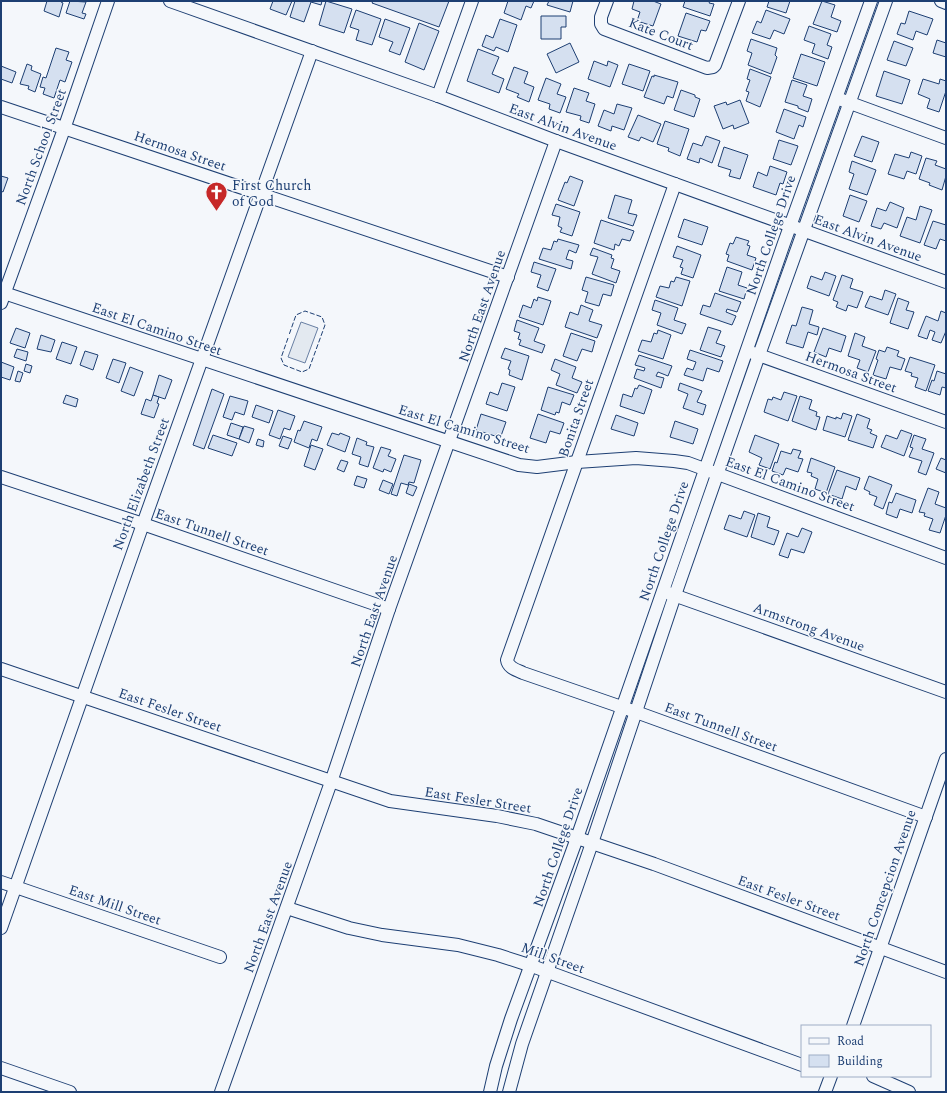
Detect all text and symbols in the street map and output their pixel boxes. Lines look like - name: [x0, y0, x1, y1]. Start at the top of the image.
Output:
- street label: Kate Court: [626, 12, 697, 56]
- street label: North School Street: [10, 86, 72, 208]
- street label: East Alvin Avenue: [506, 98, 620, 156]
- street label: Hermosa Street: [131, 125, 229, 177]
- street label: North College Drive: [741, 172, 801, 298]
- place label: First Church of God: [232, 175, 311, 212]
- church icon: First Church of God: [204, 180, 230, 213]
- street label: East Alvin Avenue: [811, 209, 925, 267]
- street label: North East Avenue: [453, 247, 511, 365]
- street label: East El Camino Street: [89, 297, 225, 361]
- street label: Hermosa Street: [802, 346, 900, 398]
- street label: Bonita Street: [553, 376, 599, 460]
- street label: East El Camino Street: [396, 399, 532, 459]
- street label: North Elizabeth Street: [107, 415, 175, 553]
- street label: East El Camino Street: [722, 451, 858, 517]
- street label: North College Drive: [634, 478, 694, 604]
- street label: East Tunnell Street: [152, 503, 272, 561]
- street label: North East Avenue: [345, 552, 403, 670]
- street label: Armstrong Avenue: [750, 597, 868, 657]
- street label: East Fesler Street: [116, 682, 225, 738]
- street label: East Tunnell Street: [661, 697, 781, 757]
- street label: East Fesler Street: [423, 781, 533, 819]
- street label: North College Drive: [528, 784, 588, 910]
- street label: North Concepcion Avenue: [848, 806, 922, 969]
- street label: North East Avenue: [238, 858, 298, 976]
- street label: East Fesler Street: [735, 870, 843, 926]
- street label: East Mill Street: [66, 879, 164, 931]
- street label: Mill Street: [518, 937, 588, 979]
- legend: [801, 1025, 931, 1077]
- text: Road: [837, 1032, 864, 1051]
- text: Building: [837, 1052, 883, 1071]

